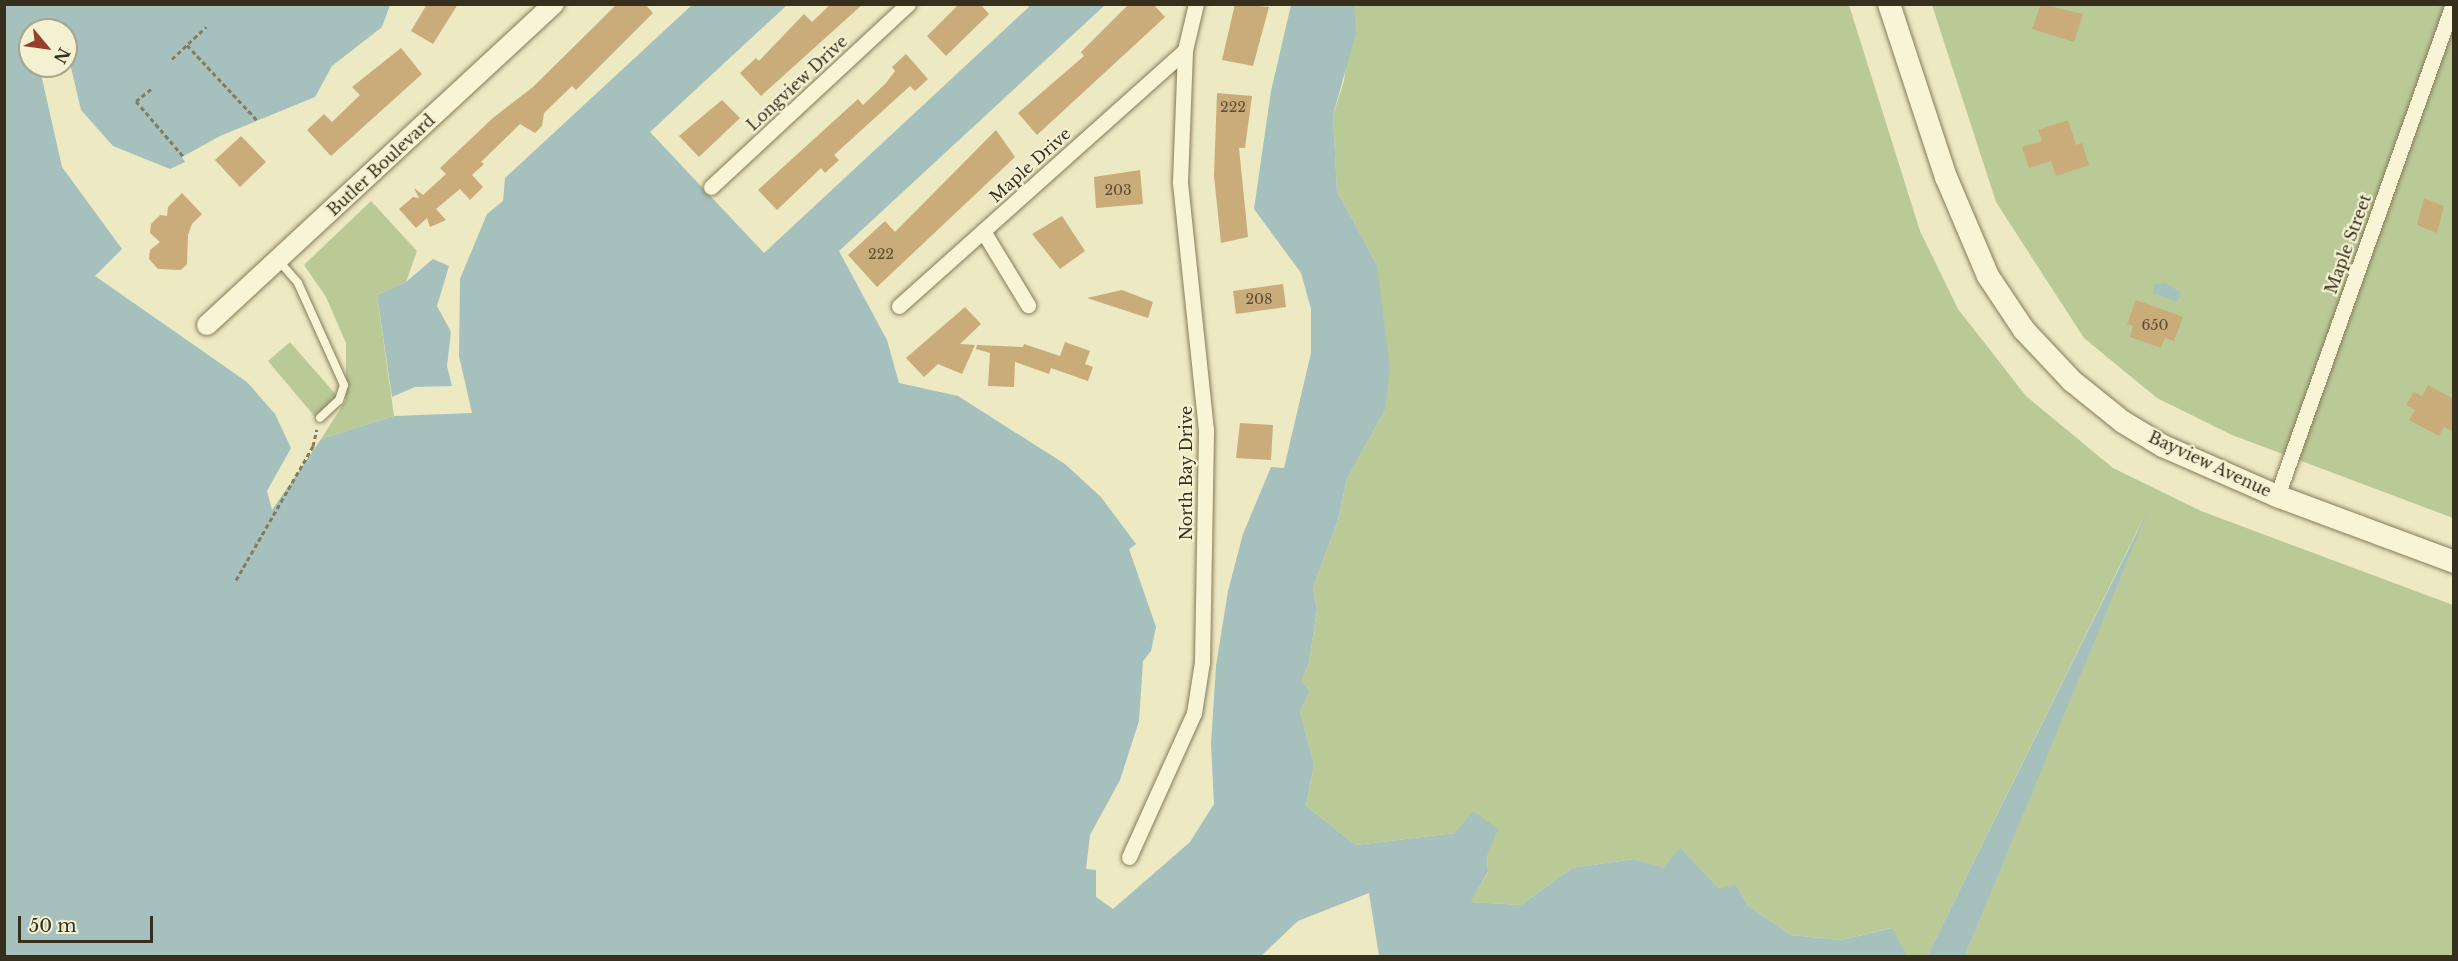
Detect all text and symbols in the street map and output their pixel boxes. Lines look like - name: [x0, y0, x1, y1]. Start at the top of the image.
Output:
- north arrow: [18, 18, 78, 78]
- street label: Longview Drive: [743, 31, 851, 135]
- text: N: [50, 44, 74, 67]
- house number: 222: [1220, 99, 1246, 115]
- street label: Butler Boulevard: [323, 110, 439, 220]
- street label: Maple Drive: [986, 124, 1074, 206]
- house number: 203: [1104, 182, 1132, 198]
- street label: Maple Street: [2321, 192, 2375, 296]
- house number: 222: [868, 246, 894, 262]
- house number: 208: [1245, 291, 1273, 307]
- house number: 650: [2142, 317, 2168, 333]
- street label: North Bay Drive: [1176, 405, 1196, 541]
- street label: Bayview Avenue: [2145, 427, 2275, 501]
- scale bar: [21, 904, 156, 942]
- text: 50 m: [29, 915, 77, 937]

